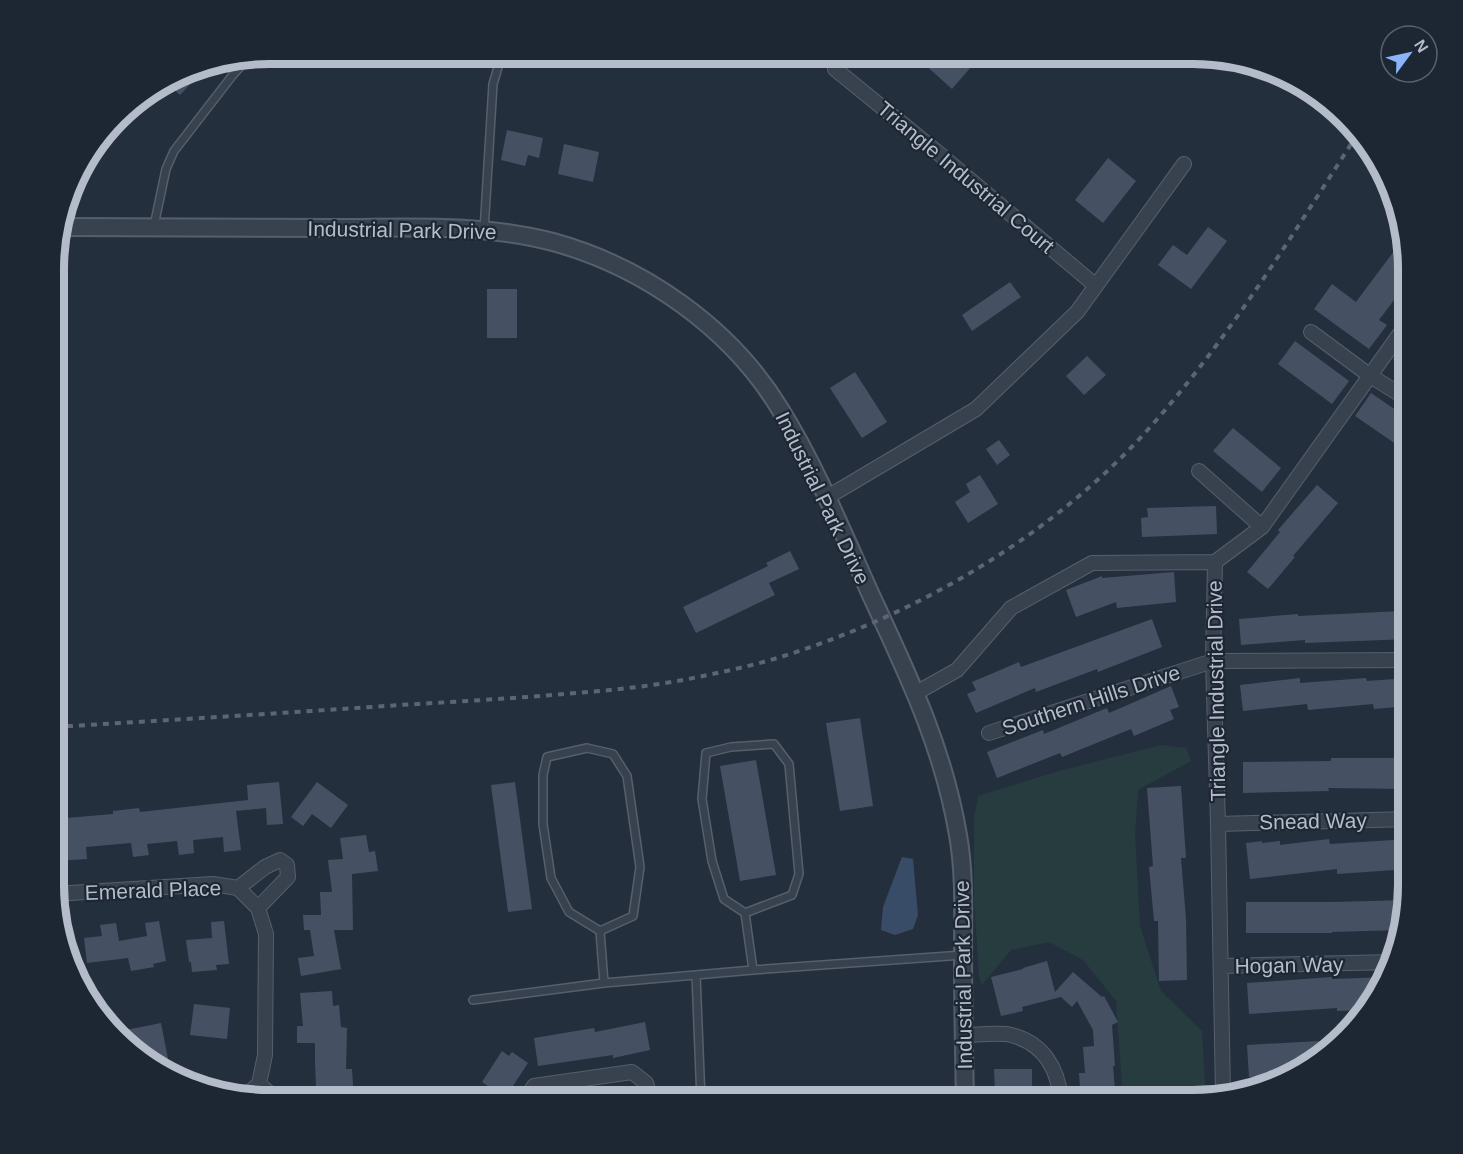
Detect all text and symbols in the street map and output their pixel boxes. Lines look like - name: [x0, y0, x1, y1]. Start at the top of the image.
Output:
- north arrow: [1379, 24, 1439, 84]
- text: N: [1411, 37, 1431, 56]
- street label: Triangle Industrial Court: [873, 96, 1059, 258]
- street label: Industrial Park Drive: [307, 217, 497, 243]
- street label: Industrial Park Drive: [771, 408, 875, 588]
- street label: Triangle Industrial Drive: [1203, 580, 1229, 802]
- street label: Southern Hills Drive: [999, 660, 1183, 740]
- street label: Snead Way: [1259, 809, 1368, 833]
- street label: Emerald Place: [84, 876, 222, 904]
- street label: Industrial Park Drive: [950, 880, 976, 1070]
- street label: Hogan Way: [1234, 953, 1344, 977]

